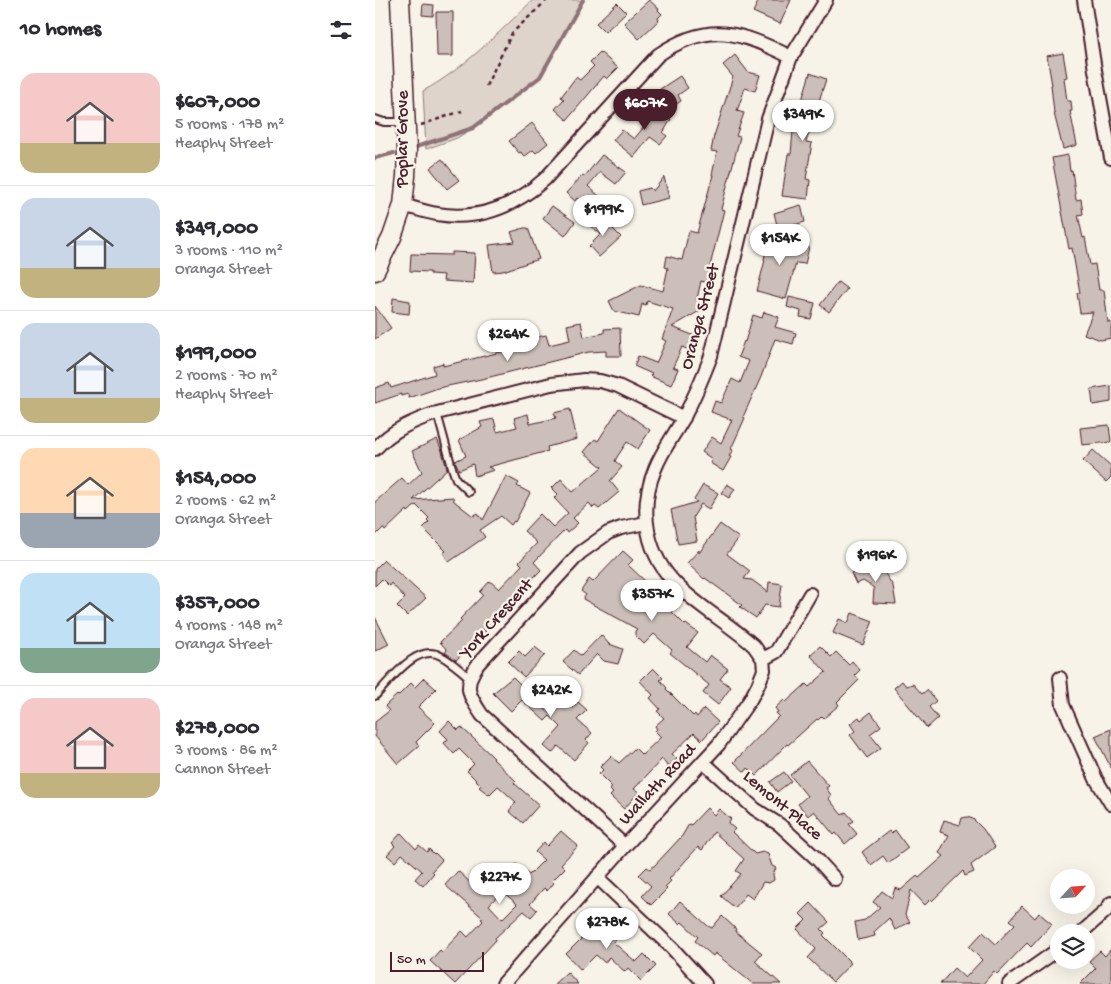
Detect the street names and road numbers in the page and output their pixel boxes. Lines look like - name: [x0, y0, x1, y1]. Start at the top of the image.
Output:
- street label: Poplar Grove: [393, 90, 414, 189]
- street label: Oranga Street: [677, 260, 726, 372]
- street label: York Crescent: [455, 574, 539, 665]
- street label: Wallath Road: [615, 739, 702, 830]
- street label: Lemont Place: [738, 767, 827, 846]

